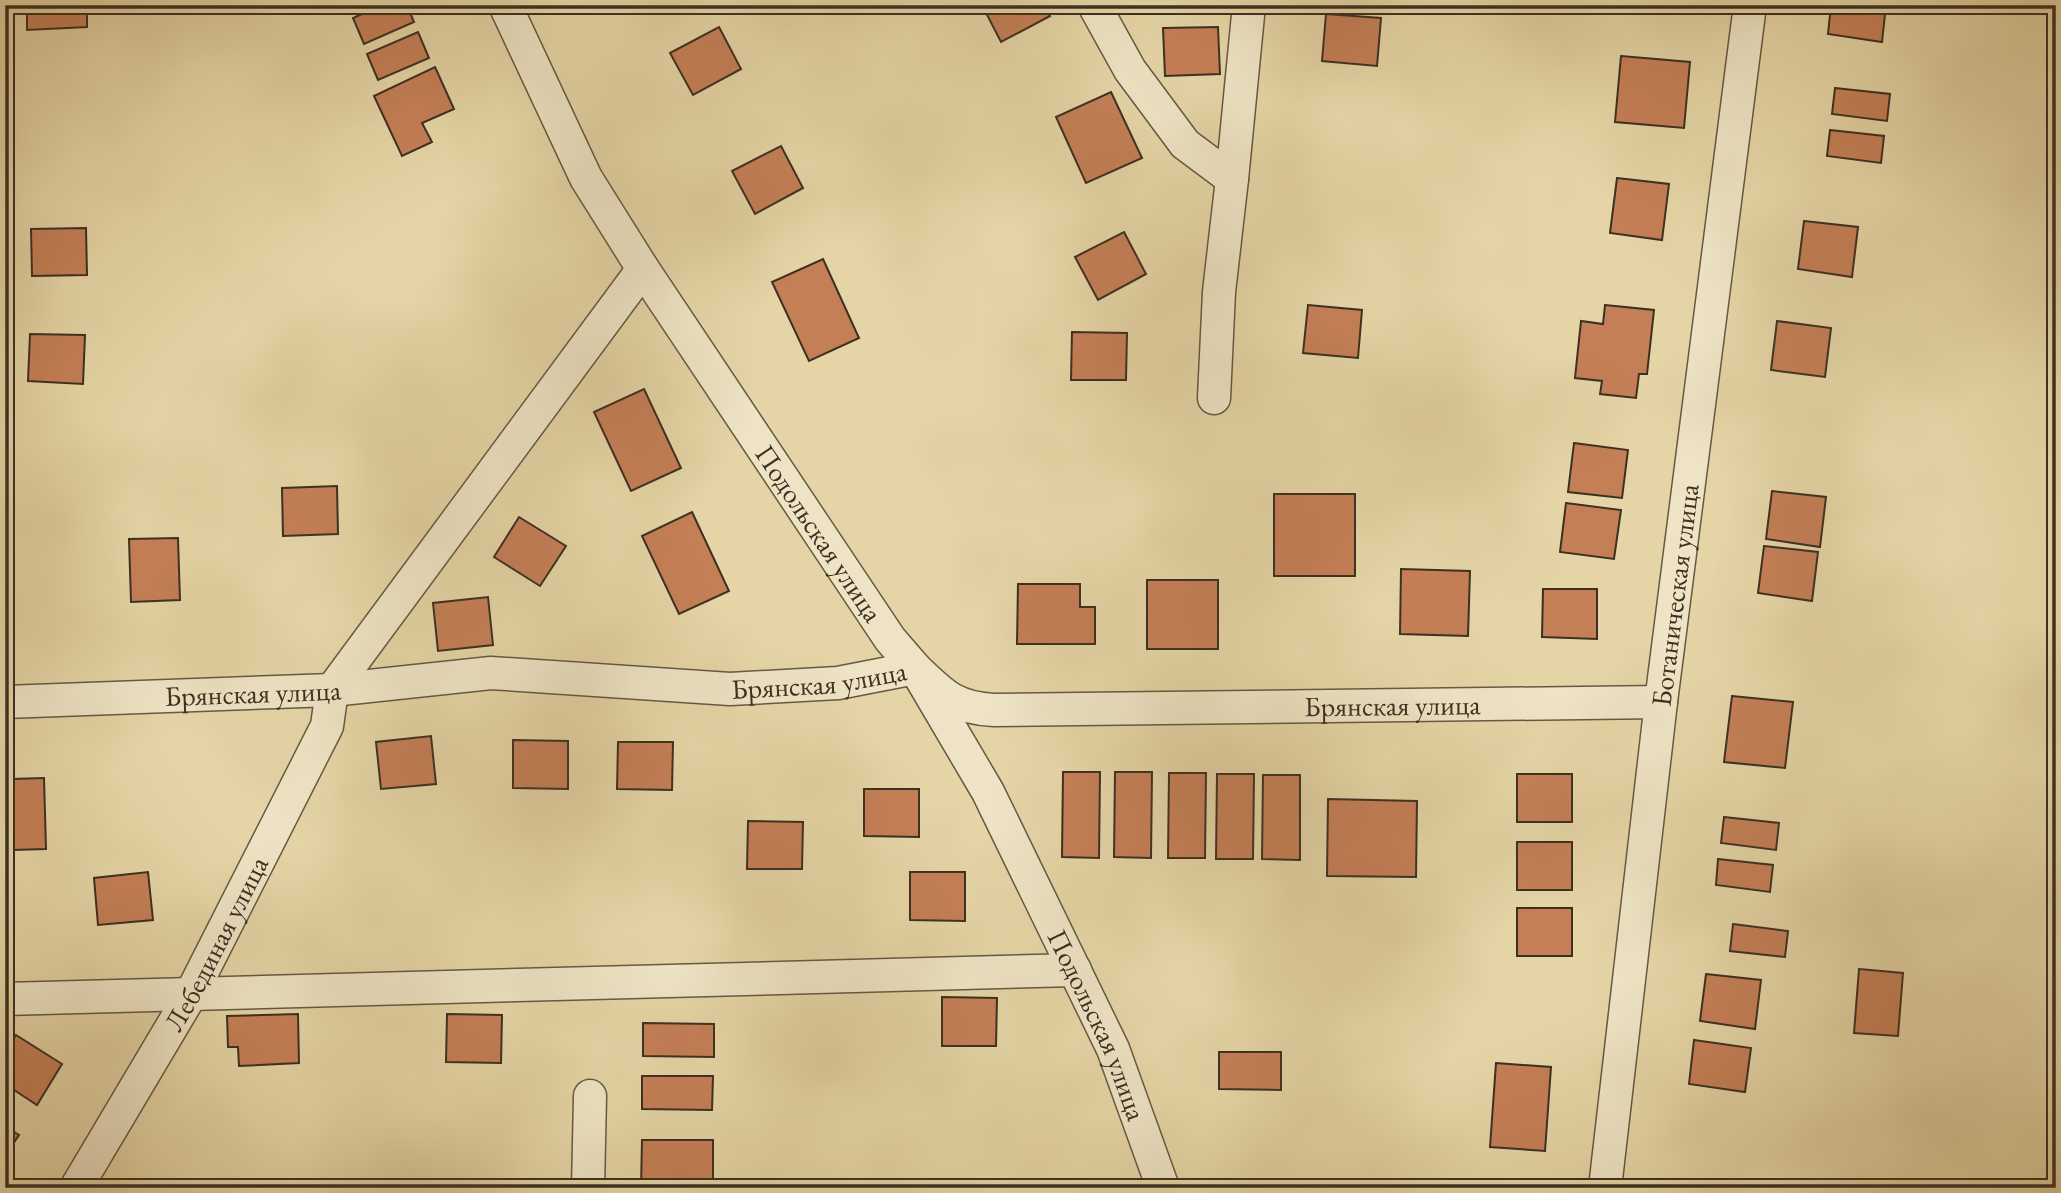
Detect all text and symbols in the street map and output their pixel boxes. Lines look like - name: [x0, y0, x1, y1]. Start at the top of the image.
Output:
- street label: Подольская улица: [747, 438, 892, 629]
- street label: Ботаническая улица: [1643, 481, 1707, 709]
- street label: Брянская улица: [730, 652, 910, 707]
- street label: Брянская улица: [164, 671, 344, 714]
- street label: Брянская улица: [1304, 686, 1482, 724]
- street label: Лебединая улица: [156, 849, 276, 1037]
- street label: Подольская улица: [1039, 923, 1155, 1126]

